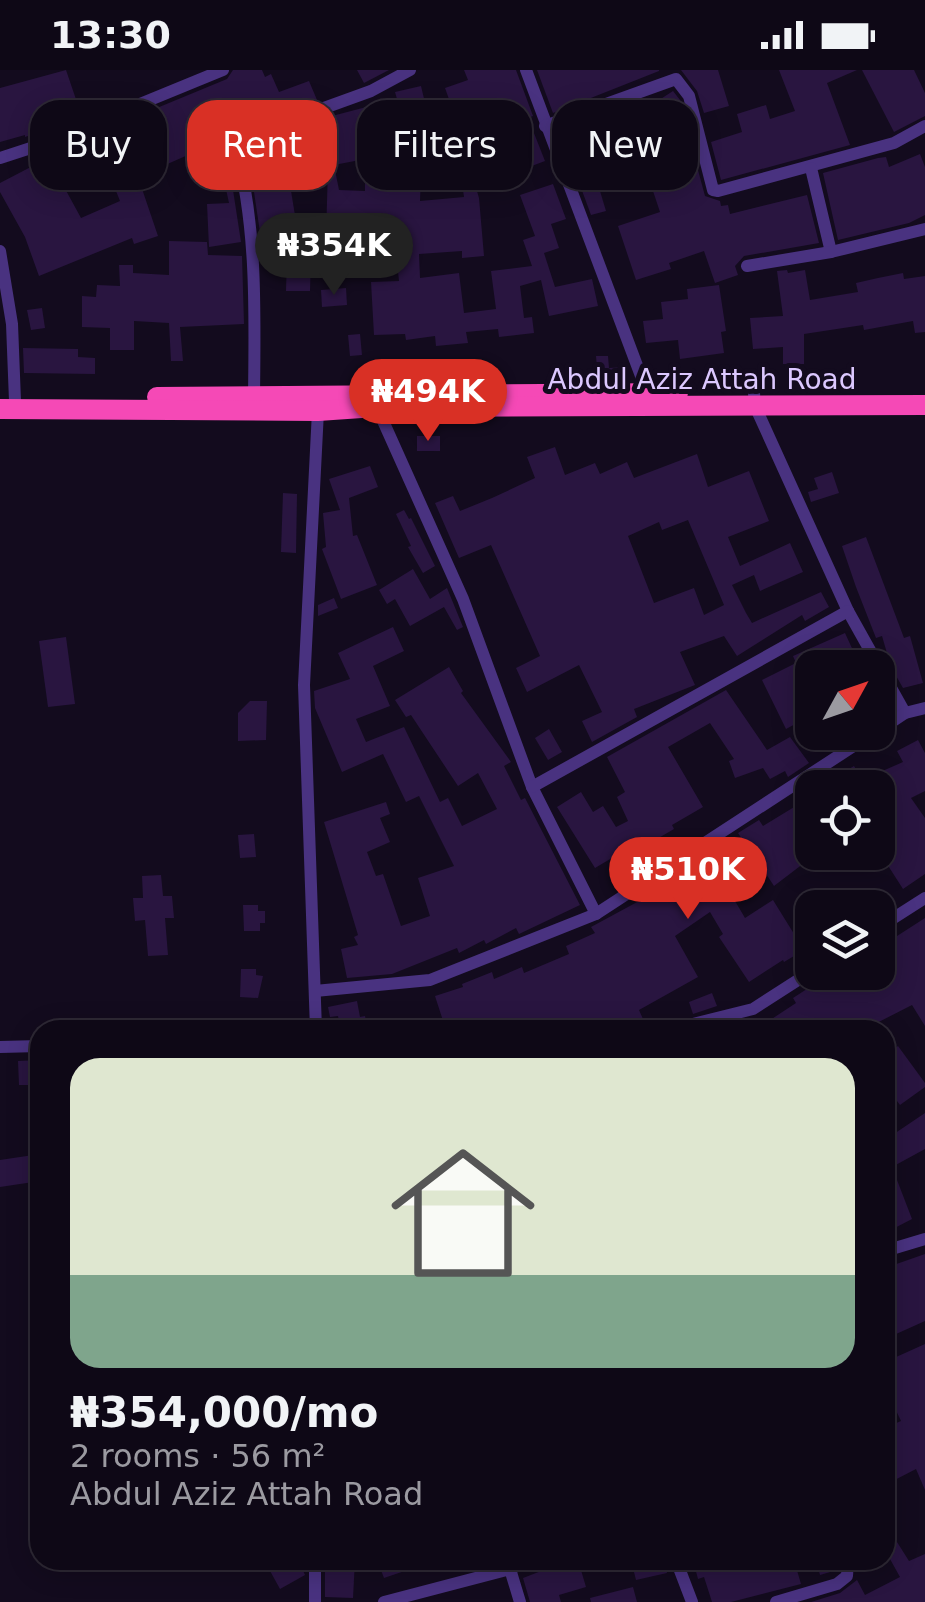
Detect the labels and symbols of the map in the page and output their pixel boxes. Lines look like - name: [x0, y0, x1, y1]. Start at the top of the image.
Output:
- pin: ₦354K: [264, 213, 404, 298]
- pin: ₦494K: [358, 359, 498, 444]
- street label: Abdul Aziz Attah Road: [547, 363, 857, 396]
- north arrow: [795, 650, 895, 750]
- pin: ₦510K: [618, 837, 758, 922]

